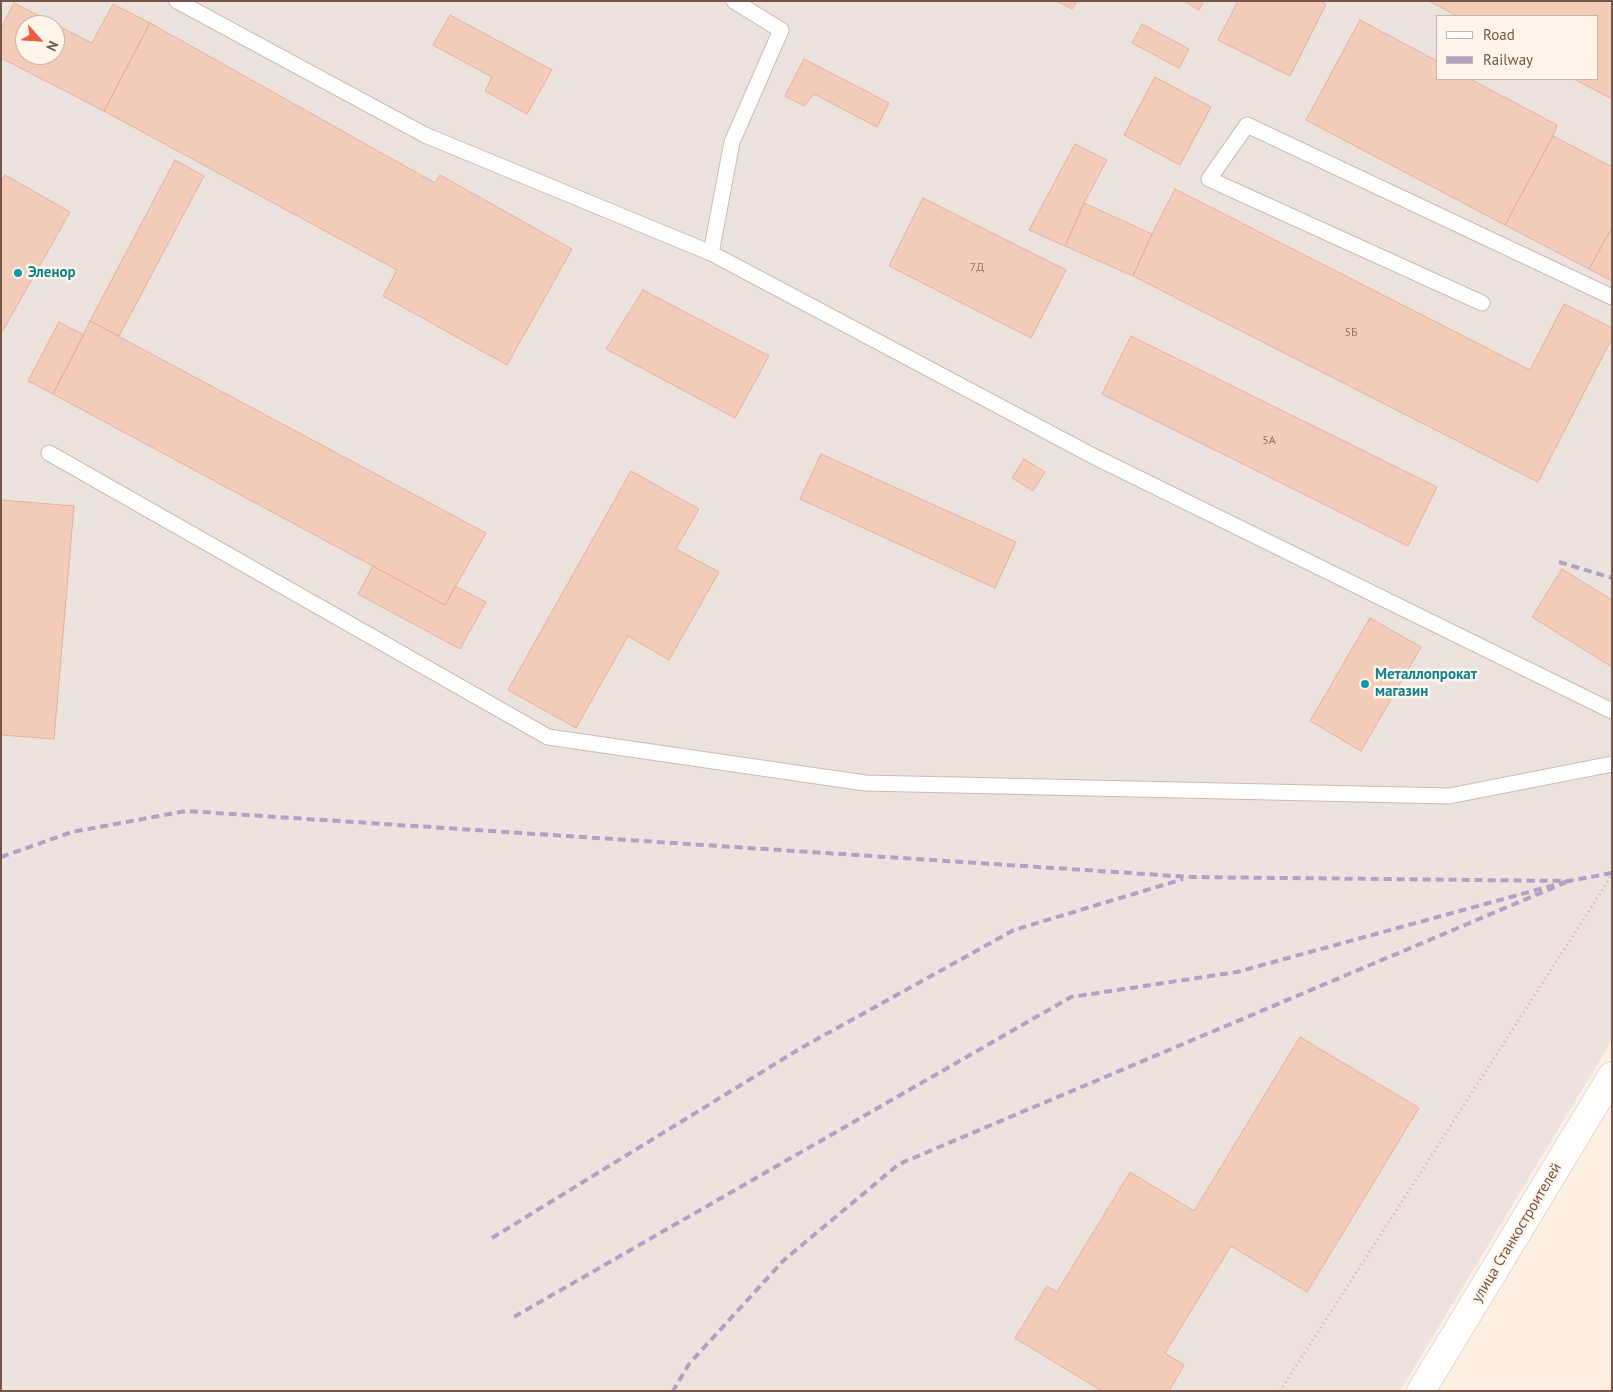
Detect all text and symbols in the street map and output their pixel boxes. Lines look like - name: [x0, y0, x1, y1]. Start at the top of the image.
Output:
- north arrow: [15, 15, 65, 65]
- legend: [1436, 15, 1598, 80]
- text: Road: [1483, 25, 1515, 44]
- text: N: [42, 38, 63, 54]
- text: Railway: [1483, 50, 1533, 69]
- house number: 7Д: [970, 261, 984, 275]
- place label: Эленор: [28, 264, 76, 282]
- marker: Эленор: [12, 267, 24, 279]
- house number: 5Б: [1344, 326, 1358, 340]
- house number: 5А: [1262, 434, 1276, 448]
- place label: Металлопрокат магазин: [1375, 666, 1477, 701]
- marker: Металлопрокат магазин: [1359, 678, 1371, 690]
- street label: улица Станкостроителей: [1468, 1160, 1566, 1306]

